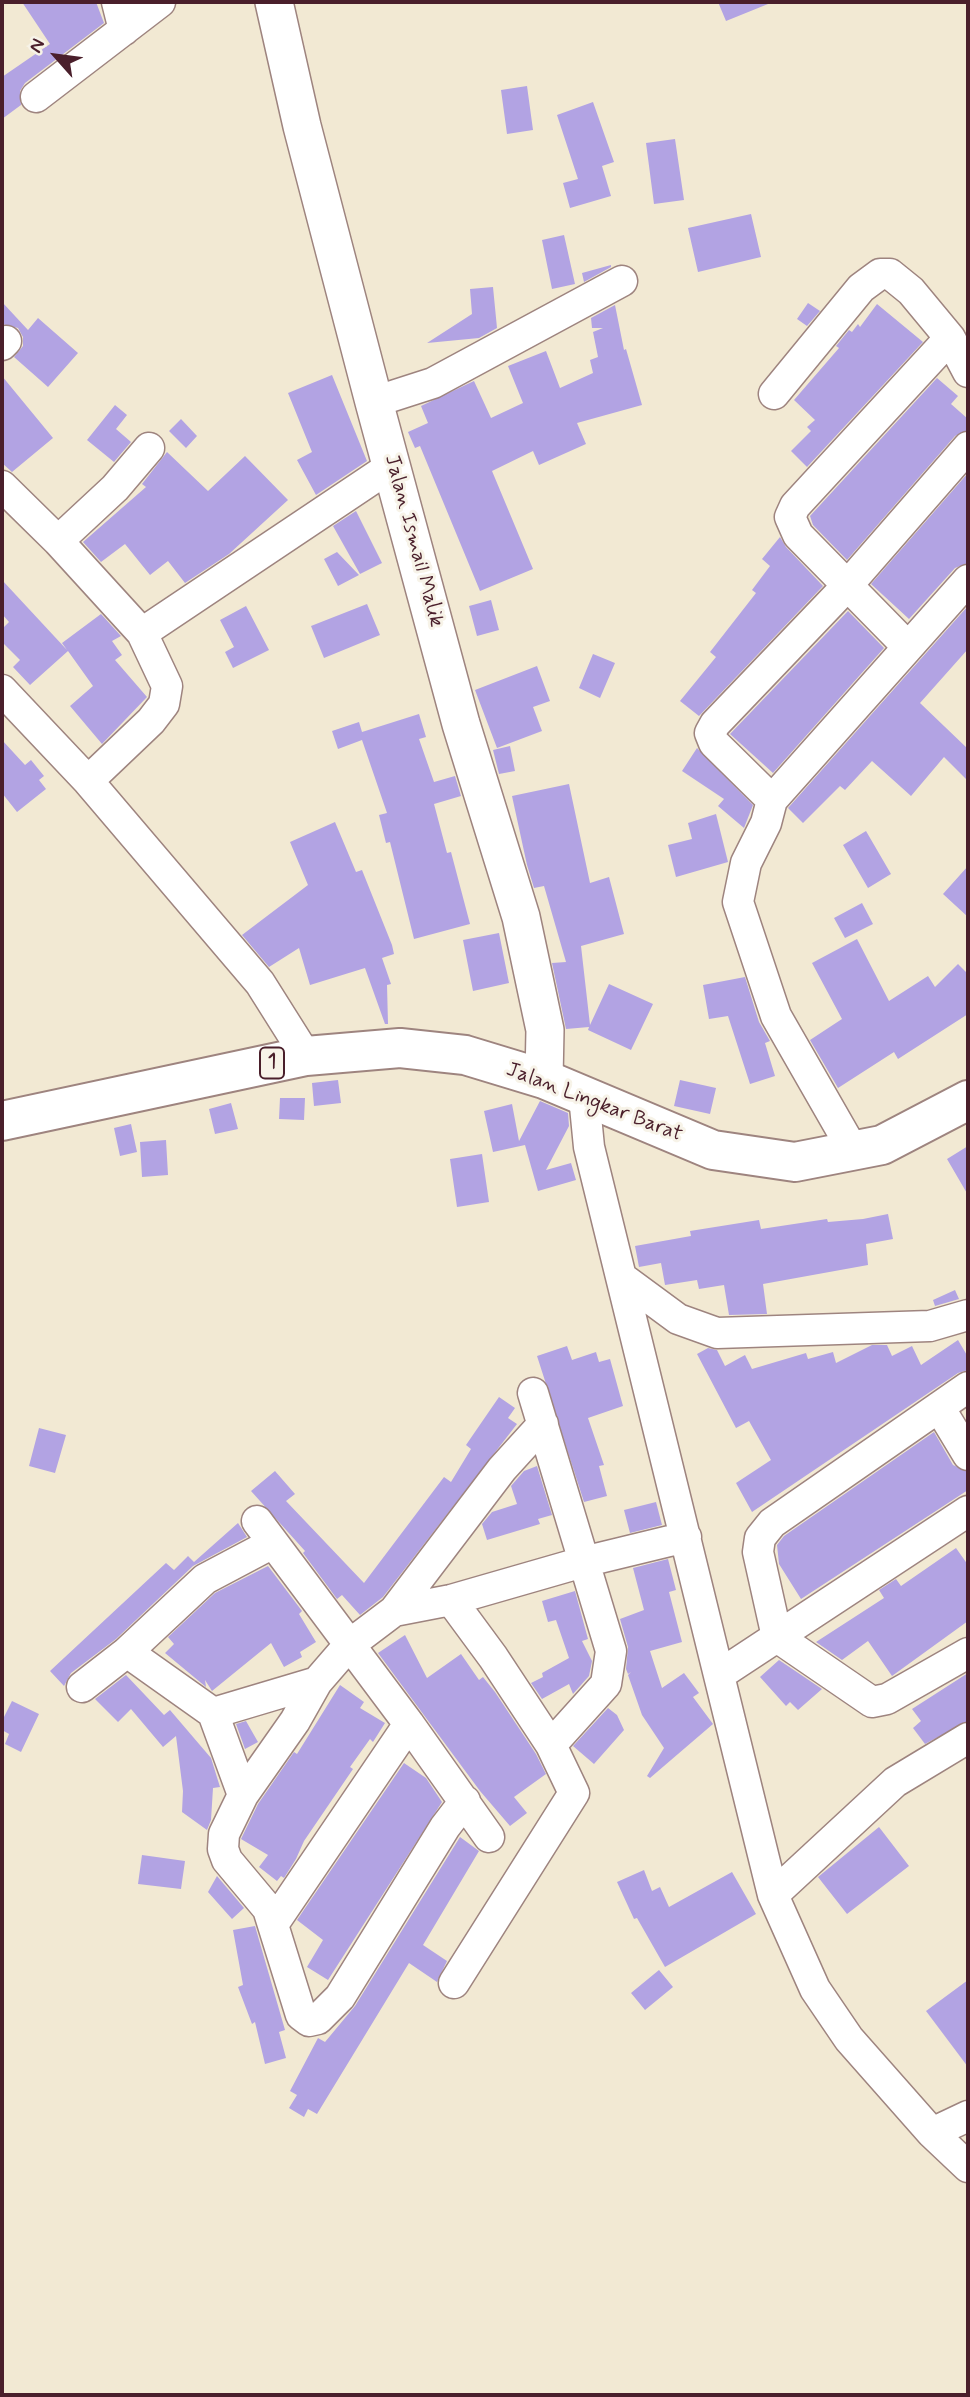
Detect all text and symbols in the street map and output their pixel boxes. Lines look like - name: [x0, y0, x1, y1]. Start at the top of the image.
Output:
- north arrow: [21, 21, 91, 91]
- text: N: [23, 34, 51, 57]
- street label: Jalan Ismail Malik: [378, 452, 448, 630]
- road number: 1: [260, 1048, 284, 1078]
- street label: Jalan Lingkar Barat: [502, 1058, 686, 1148]

